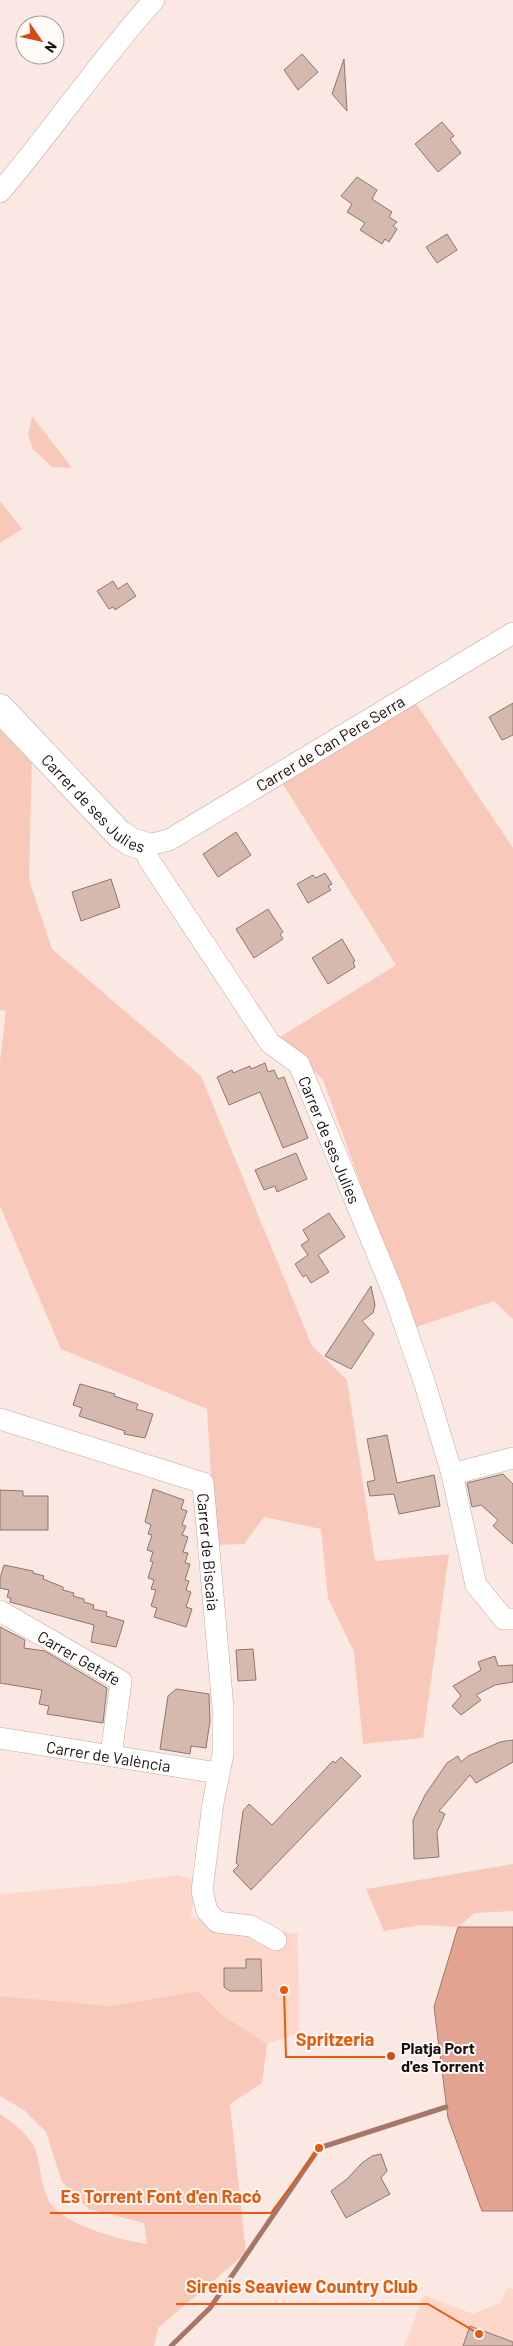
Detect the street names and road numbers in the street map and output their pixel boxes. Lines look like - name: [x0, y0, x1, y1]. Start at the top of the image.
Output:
- street label: Carrer de Can Pere Serra: [252, 691, 408, 795]
- street label: Carrer de ses Julies: [38, 749, 147, 855]
- street label: Carrer de ses Julies: [295, 1073, 365, 1206]
- street label: Carrer de Biscaia: [194, 1492, 224, 1612]
- street label: Carrer Getafe: [35, 1626, 124, 1688]
- street label: Carrer de València: [45, 1736, 172, 1775]

